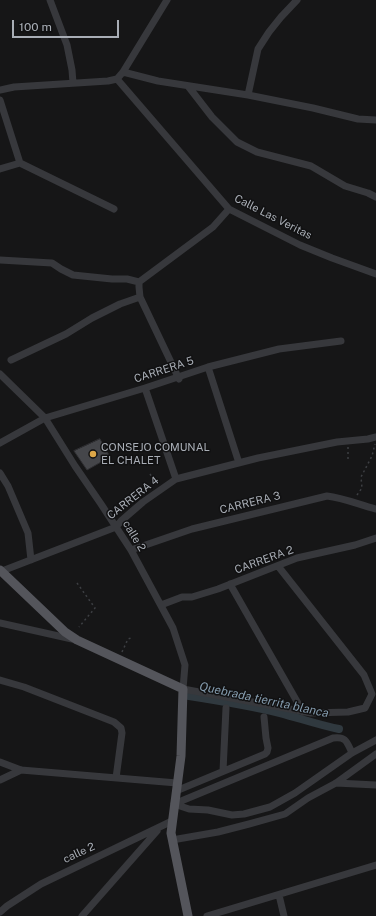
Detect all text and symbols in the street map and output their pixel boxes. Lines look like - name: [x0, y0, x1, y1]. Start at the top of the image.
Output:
- scale bar: [14, 12, 121, 38]
- text: 100 m: [19, 20, 52, 34]
- street label: Calle Las Veritas: [232, 192, 314, 242]
- street label: CARRERA 5: [132, 354, 196, 386]
- place label: CONSEJO COMUNAL EL CHALET: [101, 441, 210, 467]
- marker: CONSEJO COMUNAL EL CHALET: [88, 449, 98, 459]
- street label: CARRERA 4: [105, 474, 161, 522]
- street label: CARRERA 3: [218, 489, 282, 517]
- street label: calle 2: [120, 518, 148, 554]
- street label: CARRERA 2: [233, 543, 295, 577]
- water label: Quebrada tierrita blanca: [198, 679, 330, 721]
- street label: calle 2: [61, 840, 97, 866]

